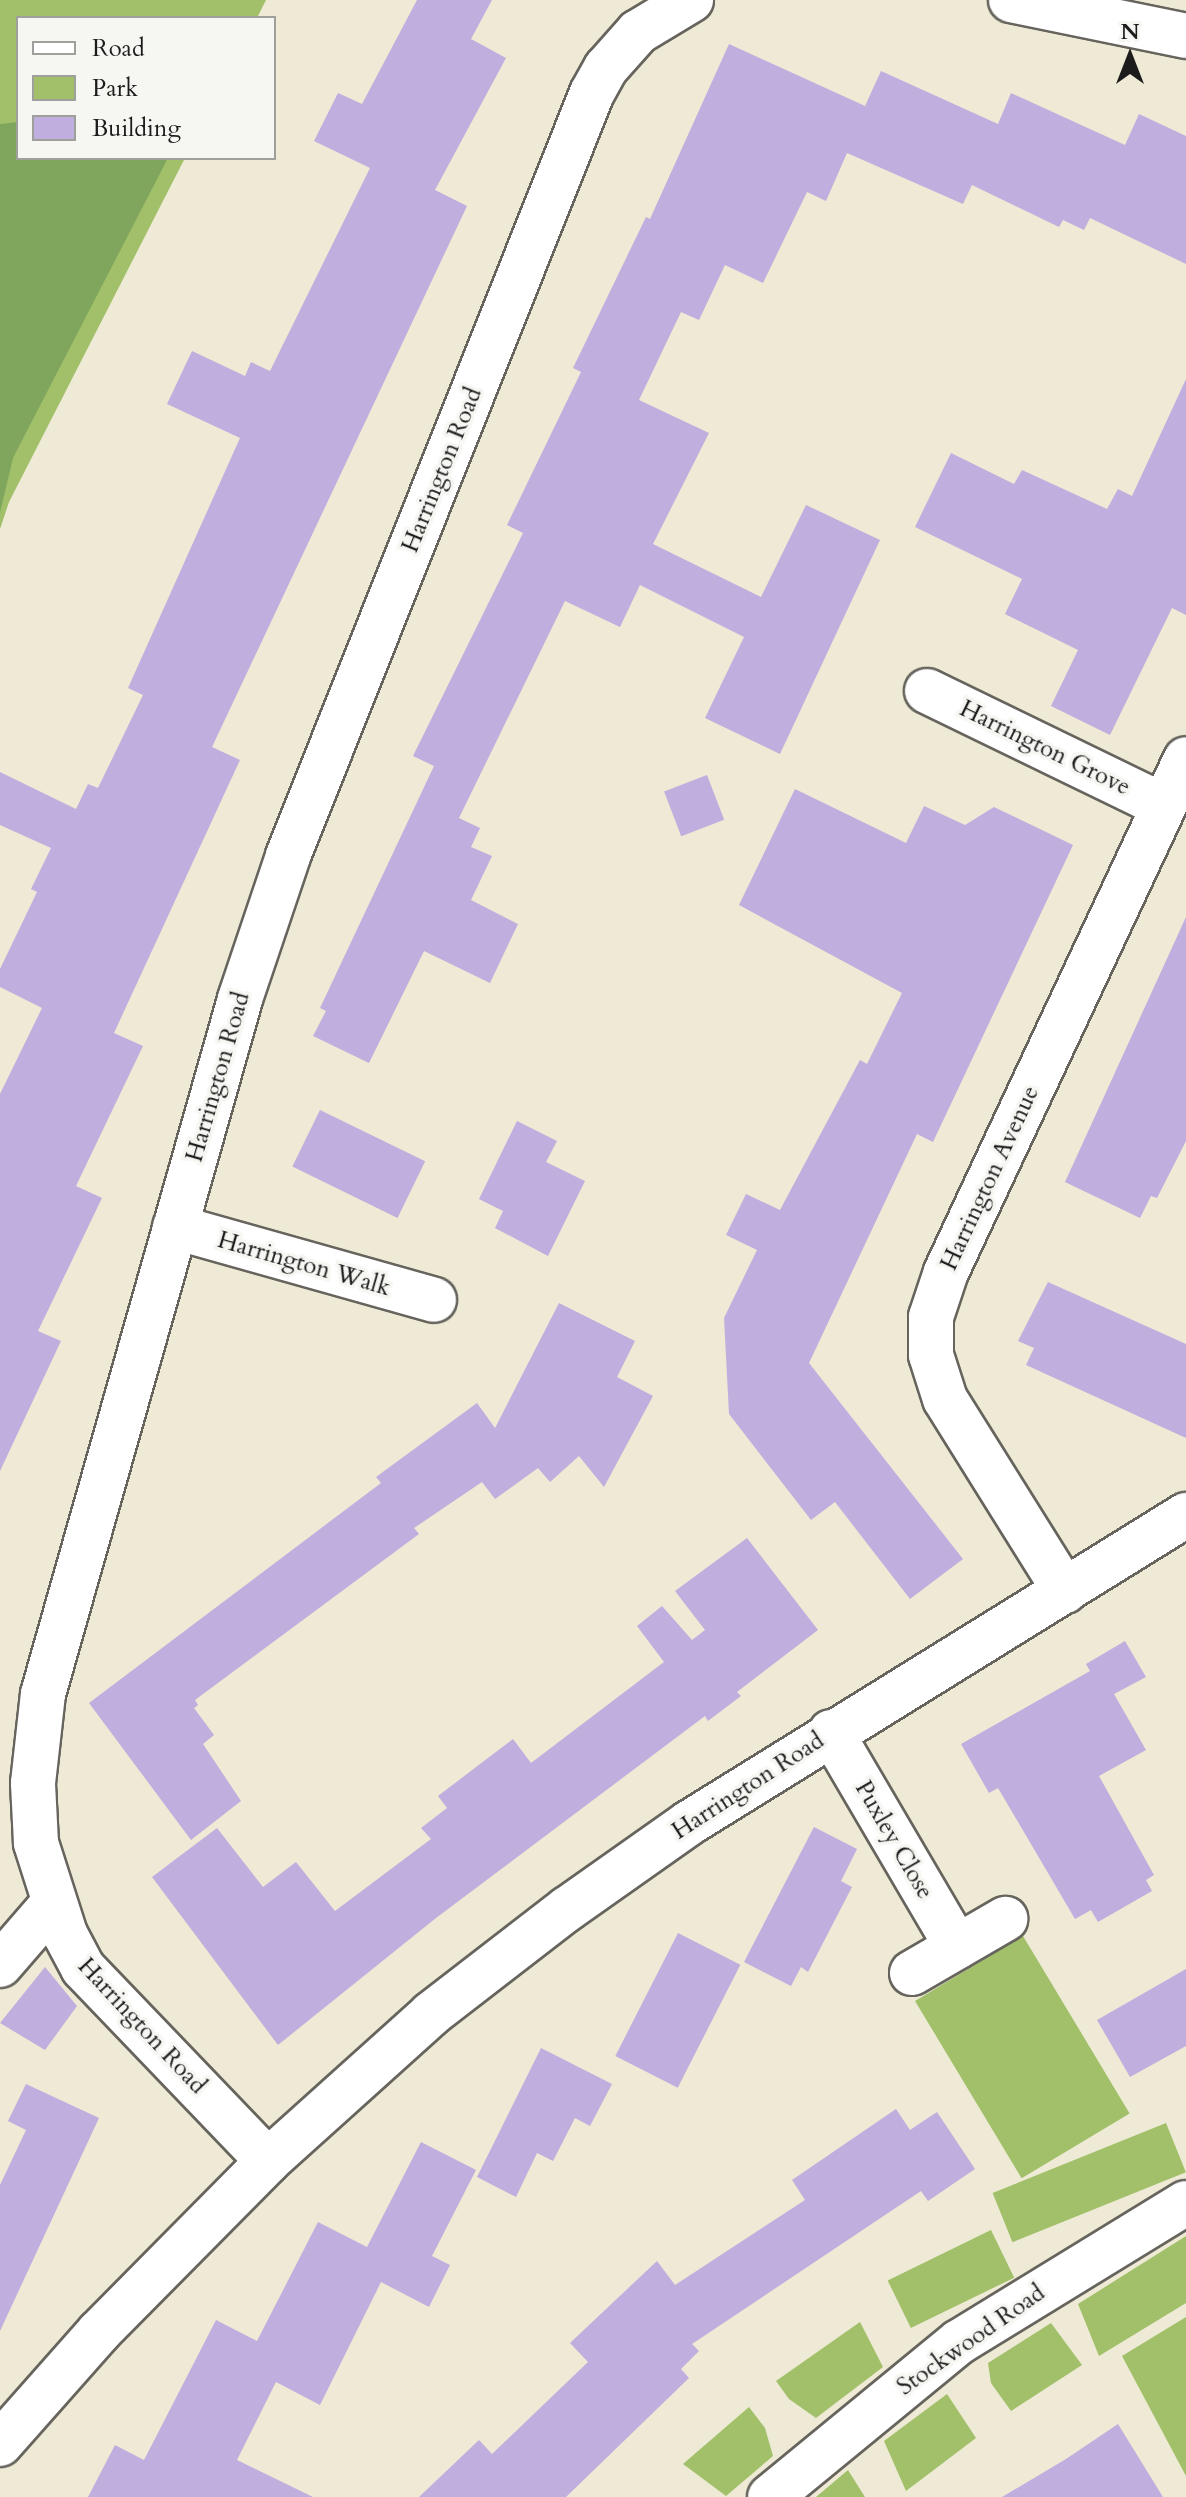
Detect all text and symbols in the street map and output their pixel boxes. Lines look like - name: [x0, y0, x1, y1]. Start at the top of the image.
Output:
- legend: [16, 16, 276, 160]
- north arrow: [1090, 16, 1170, 96]
- text: N: [1120, 17, 1140, 47]
- text: Road: [92, 32, 145, 65]
- text: Park: [92, 72, 138, 105]
- text: Building: [92, 112, 181, 145]
- street label: Harrington Road: [396, 383, 488, 557]
- street label: Harrington Grove: [955, 694, 1135, 802]
- street label: Harrington Road: [180, 989, 256, 1165]
- street label: Harrington Avenue: [935, 1081, 1045, 1275]
- street label: Harrington Walk: [214, 1226, 394, 1302]
- street label: Harrington Road: [667, 1726, 829, 1846]
- street label: Puxley Close: [849, 1776, 939, 1904]
- street label: Harrington Road: [72, 1952, 212, 2100]
- street label: Stockwood Road: [892, 2278, 1050, 2402]

